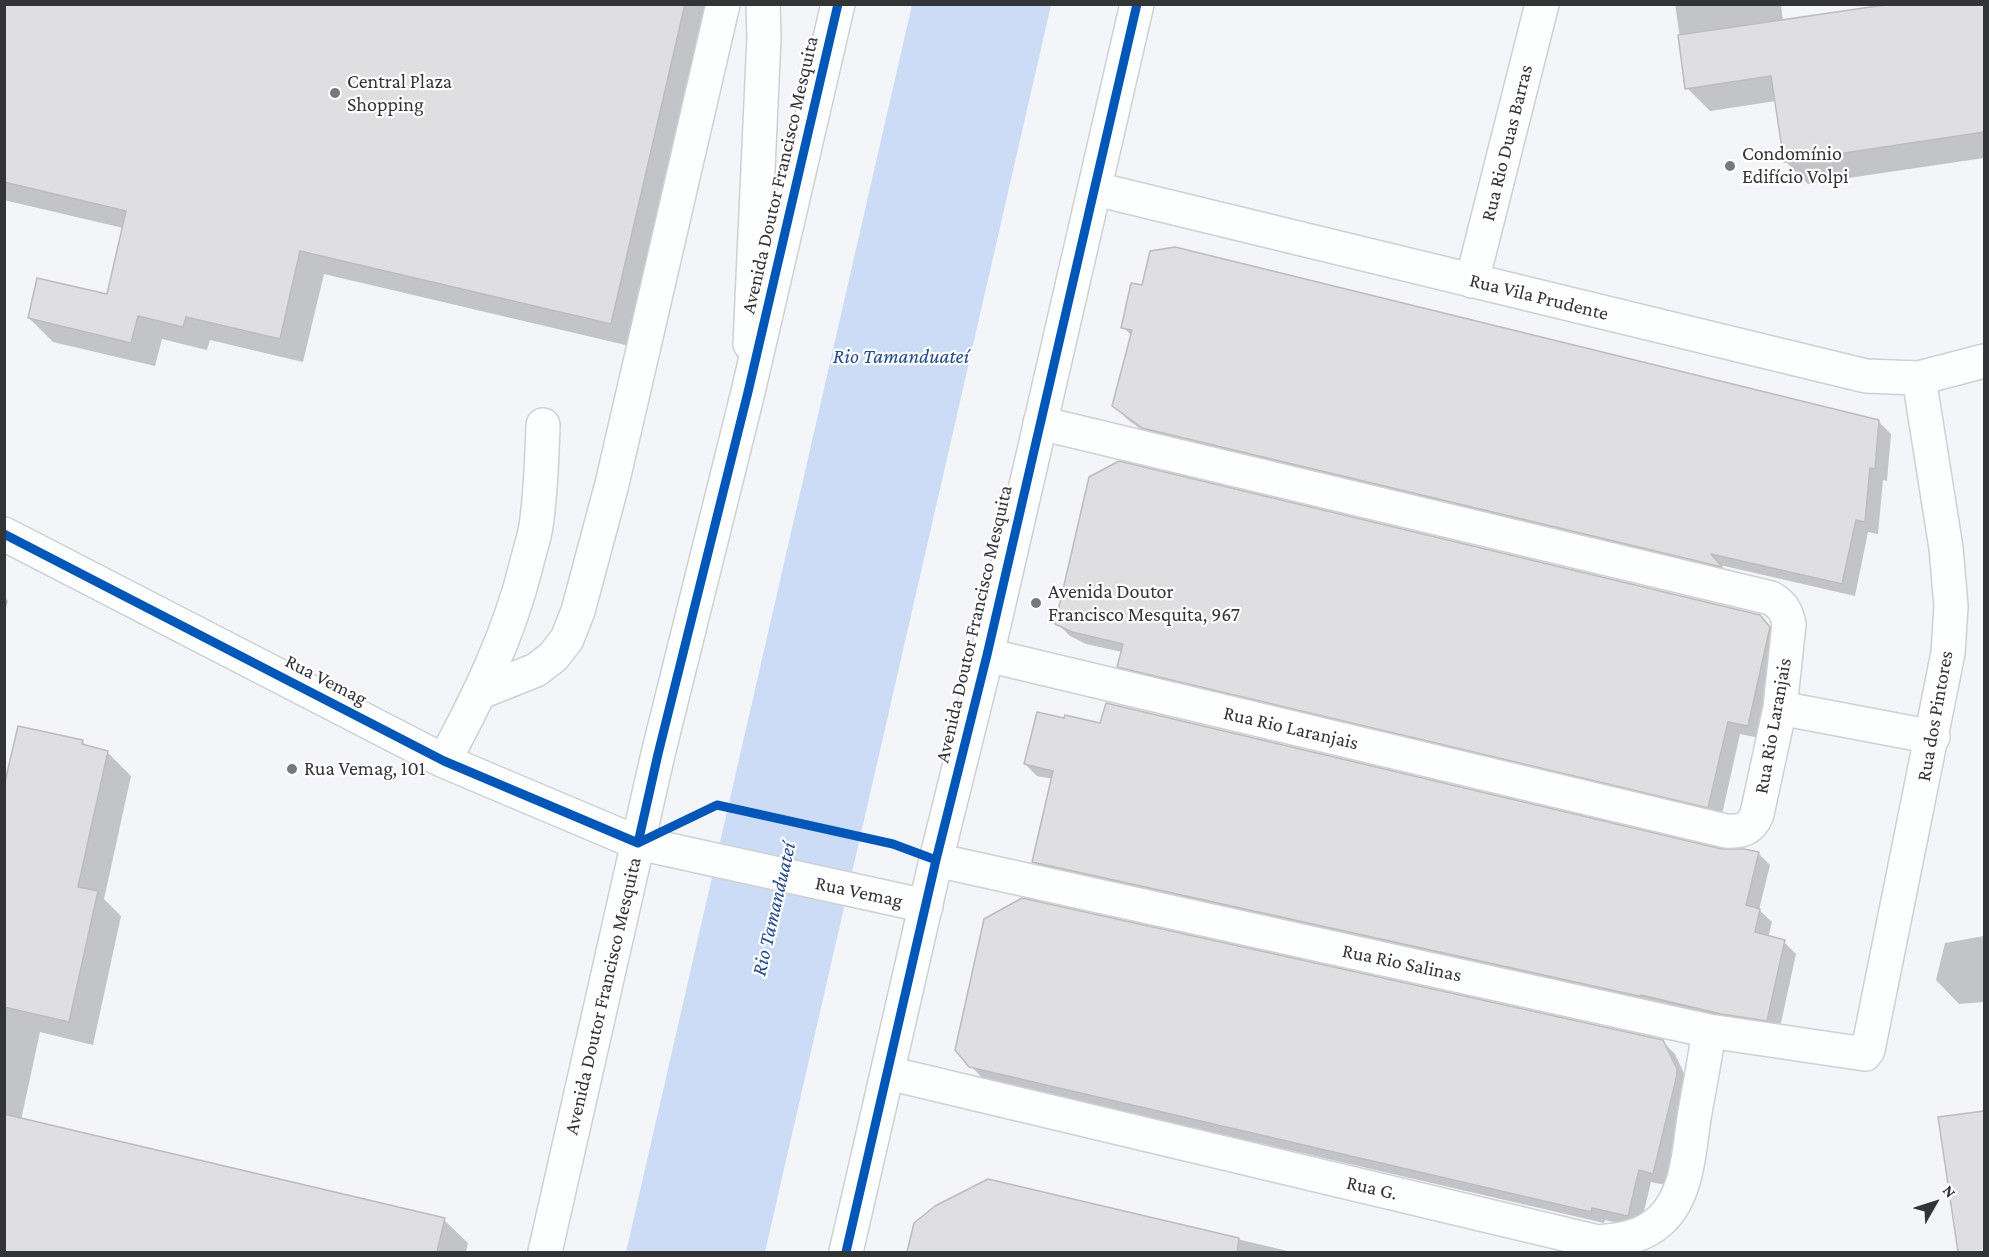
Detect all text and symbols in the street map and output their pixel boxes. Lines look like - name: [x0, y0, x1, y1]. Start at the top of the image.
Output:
- street label: Avenida Doutor Francisco Mesquita: [736, 34, 824, 316]
- street label: Rua Rio Duas Barras: [1476, 62, 1538, 224]
- place label: Central Plaza Shopping: [347, 70, 452, 117]
- marker: Central Plaza Shopping: [328, 86, 342, 100]
- place label: Condomínio Edifício Volpi: [1742, 142, 1848, 189]
- marker: Condomínio Edifício Volpi: [1723, 159, 1737, 173]
- street label: Rua Vila Prudente: [1467, 268, 1611, 326]
- water label: Rio Tamanduateí: [833, 344, 969, 370]
- street label: Avenida Doutor Francisco Mesquita: [930, 483, 1018, 765]
- place label: Avenida Doutor Francisco Mesquita, 967: [1048, 580, 1240, 627]
- marker: Avenida Doutor Francisco Mesquita, 967: [1029, 596, 1043, 610]
- street label: Rua Vemag: [281, 649, 371, 711]
- street label: Rua dos Pintores: [1912, 649, 1958, 783]
- street label: Rua Rio Laranjais: [1749, 656, 1797, 796]
- street label: Rua Rio Laranjais: [1221, 701, 1361, 755]
- place label: Rua Vemag, 101: [304, 757, 425, 781]
- marker: Rua Vemag, 101: [285, 762, 299, 776]
- water label: Rio Tamanduateí: [746, 840, 802, 978]
- street label: Avenida Doutor Francisco Mesquita: [559, 855, 647, 1137]
- street label: Rua Vemag: [813, 871, 905, 913]
- street label: Rua Rio Salinas: [1340, 939, 1464, 987]
- street label: Rua G.: [1344, 1170, 1400, 1206]
- north arrow: [1905, 1173, 1965, 1233]
- text: N: [1939, 1182, 1959, 1201]

